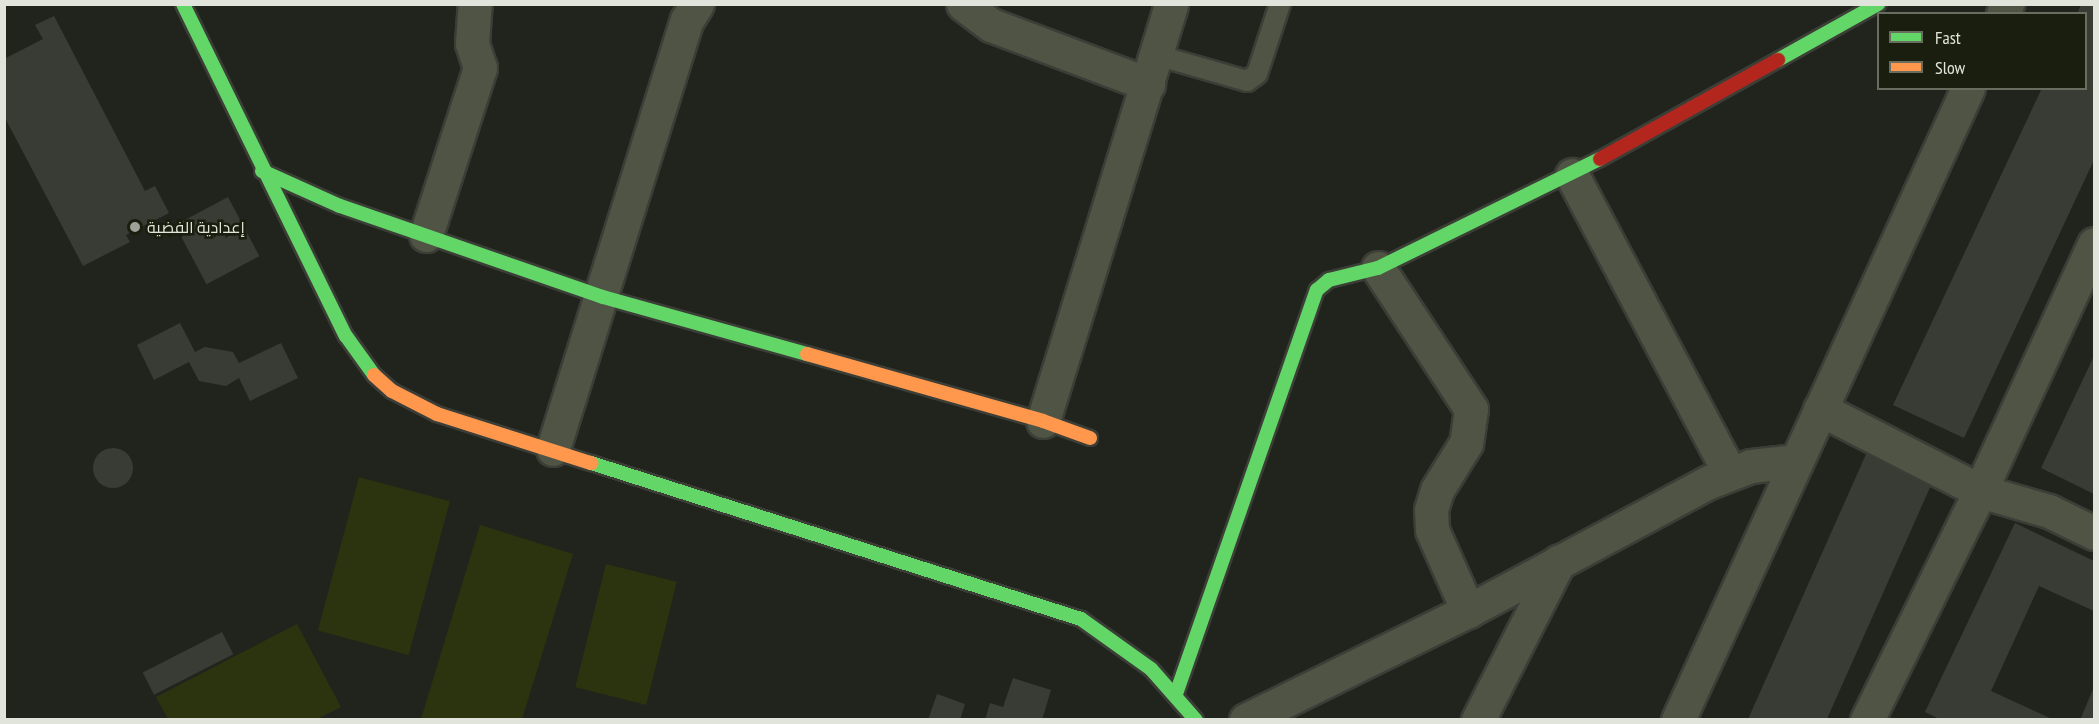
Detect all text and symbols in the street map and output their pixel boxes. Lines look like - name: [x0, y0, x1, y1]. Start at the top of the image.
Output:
- legend: [1877, 12, 2087, 90]
- text: Fast: [1935, 26, 1961, 49]
- text: Slow: [1935, 56, 1965, 79]
- place label: إعدادية الفضية: [147, 217, 245, 237]
- marker: إعدادية الفضية: [128, 220, 142, 234]

